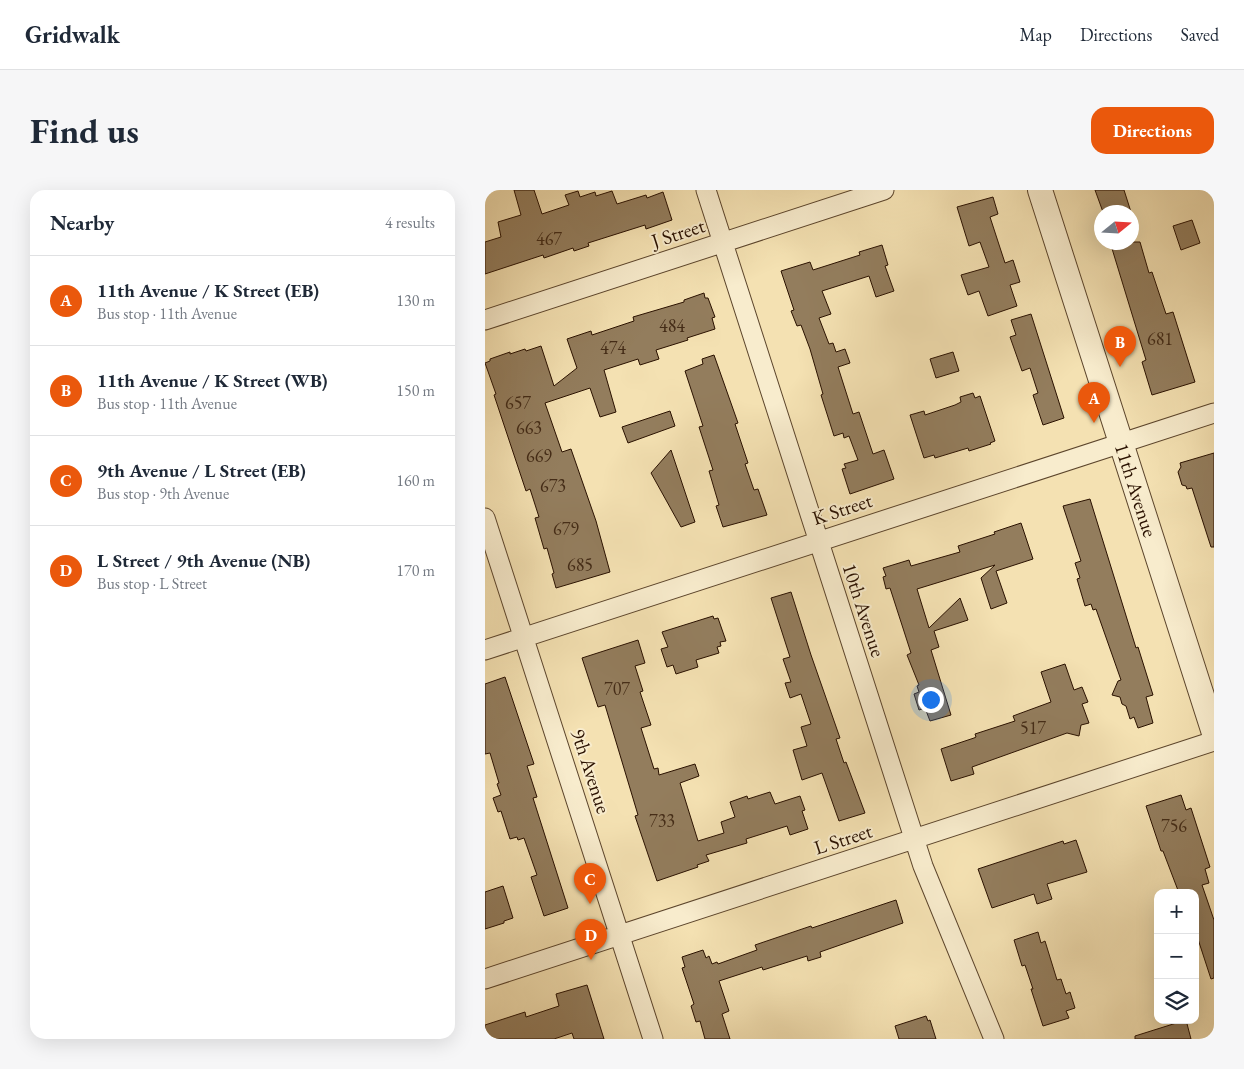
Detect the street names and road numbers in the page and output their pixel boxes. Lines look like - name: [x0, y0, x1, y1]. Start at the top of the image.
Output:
- street label: J Street: [646, 212, 709, 254]
- street label: 11th Avenue: [1109, 440, 1163, 540]
- street label: K Street: [809, 487, 876, 531]
- street label: 10th Avenue: [837, 560, 891, 660]
- street label: 9th Avenue: [565, 725, 617, 817]
- street label: L Street: [811, 817, 876, 861]

